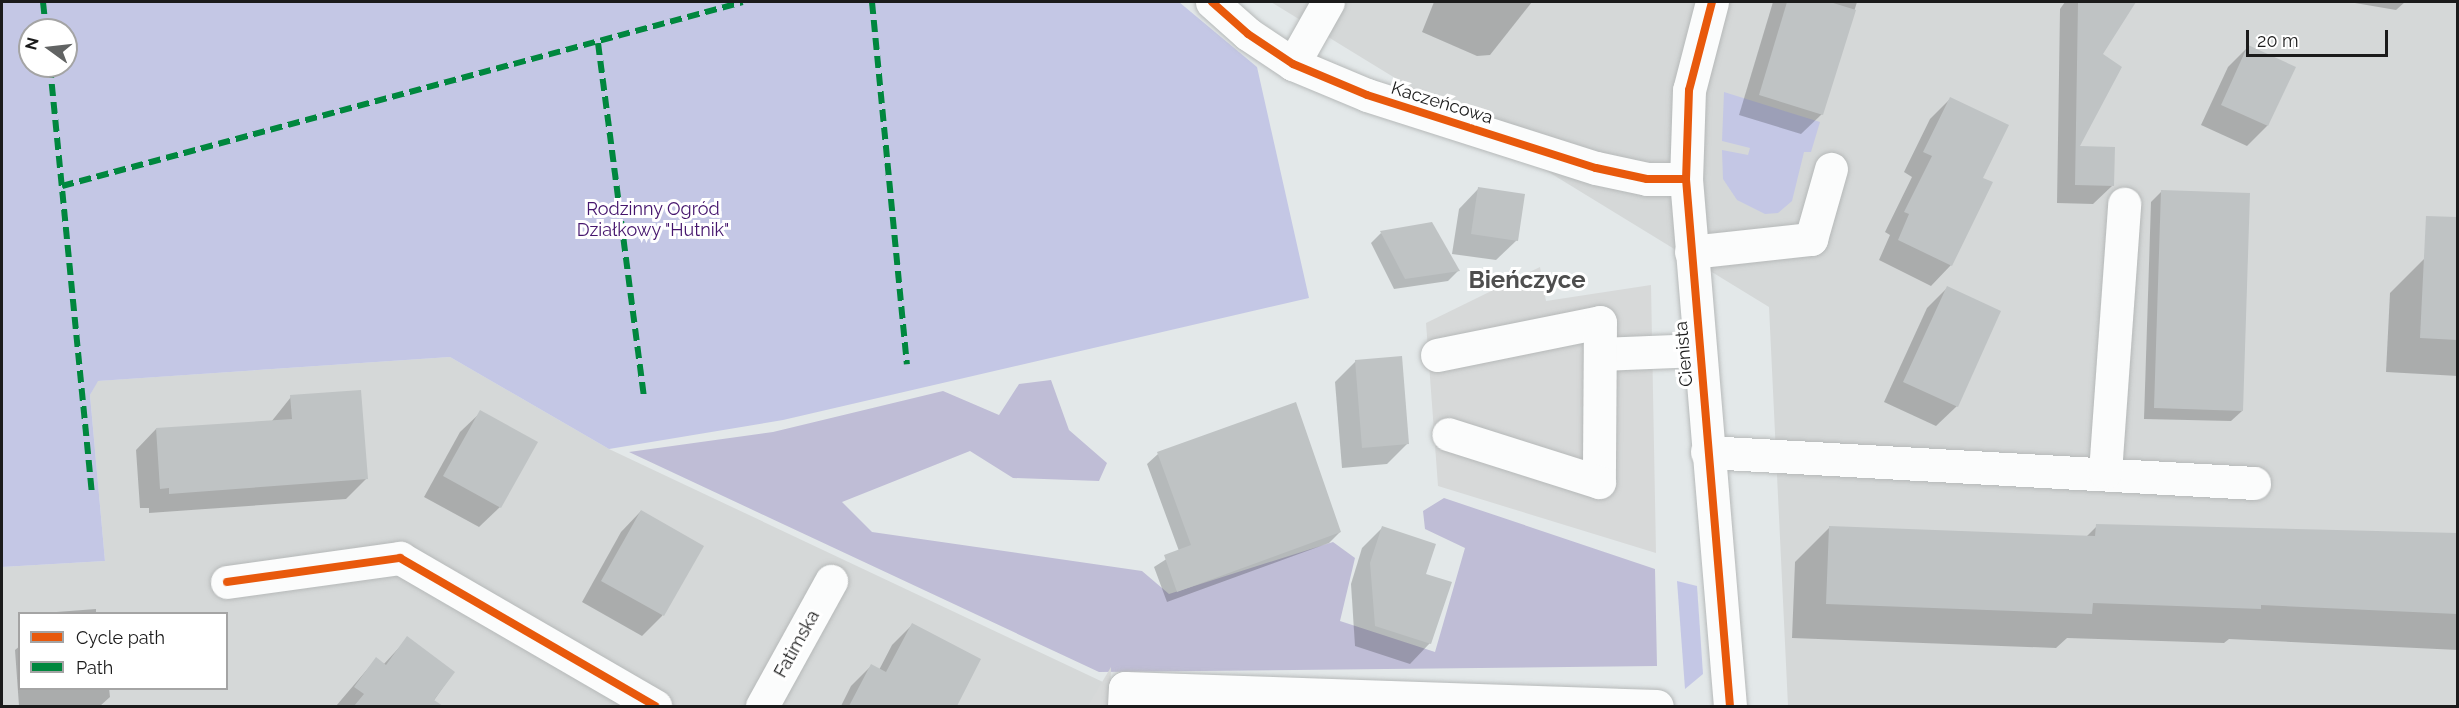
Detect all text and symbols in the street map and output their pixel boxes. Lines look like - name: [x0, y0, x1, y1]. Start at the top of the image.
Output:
- north arrow: [18, 18, 78, 78]
- scale bar: [2249, 18, 2392, 56]
- text: 20 m: [2257, 30, 2299, 51]
- text: N: [21, 35, 43, 52]
- street label: Kaczeńcowa: [1388, 77, 1496, 129]
- park label: Rodzinny Ogród Działkowy "Hutnik": [576, 199, 730, 242]
- district label: Bieńczyce: [1468, 266, 1586, 294]
- street label: Cienista: [1670, 320, 1698, 388]
- street label: Fatimska: [770, 607, 824, 681]
- legend: [18, 612, 228, 690]
- text: Cycle path: [76, 627, 165, 648]
- text: Path: [76, 657, 113, 678]

